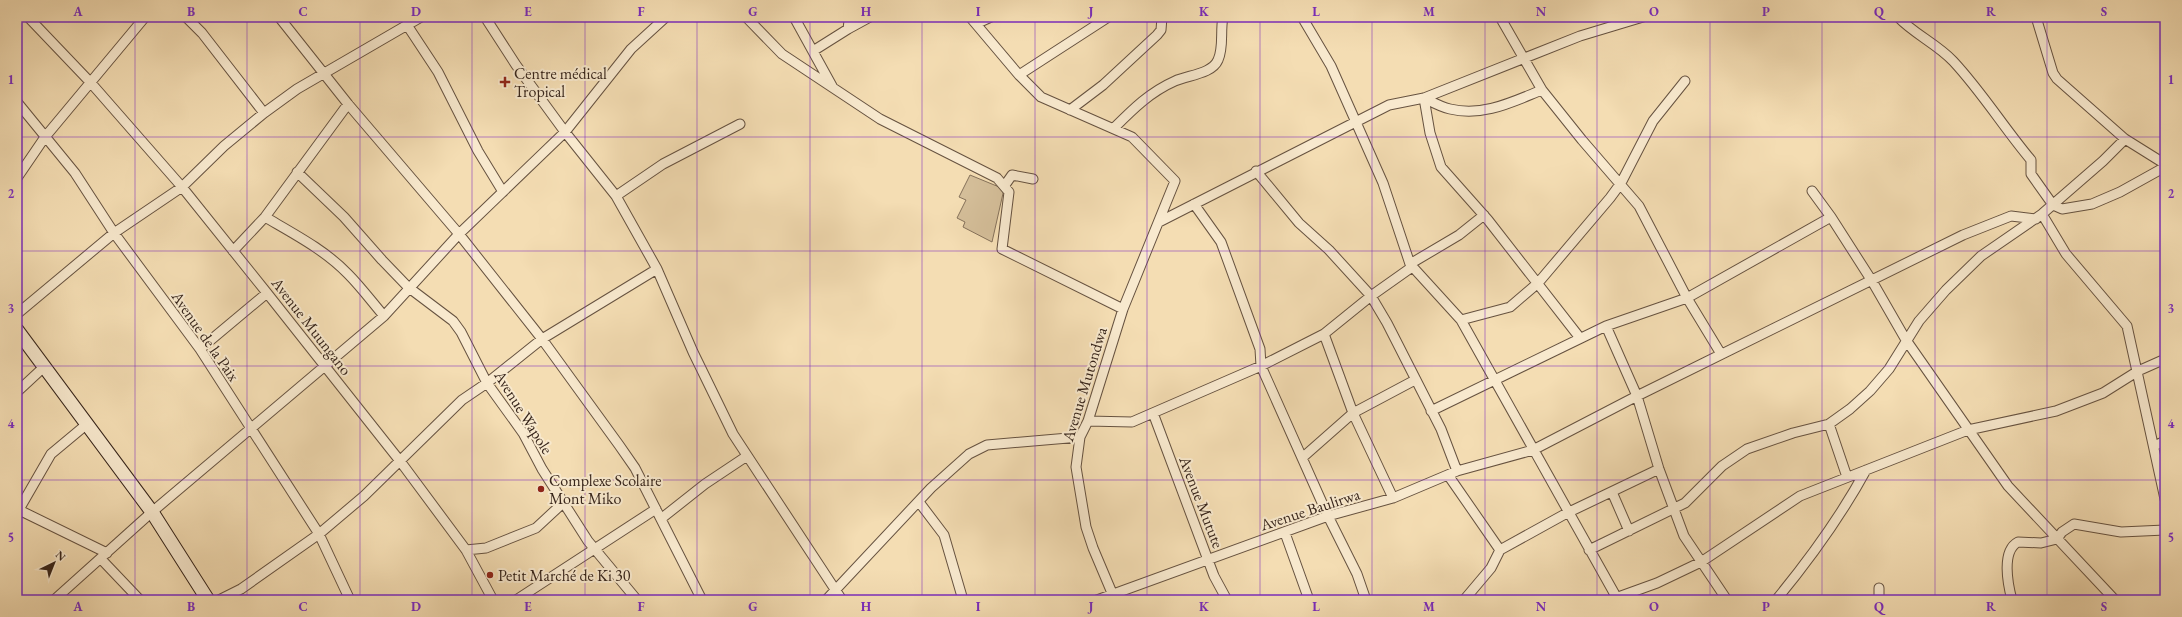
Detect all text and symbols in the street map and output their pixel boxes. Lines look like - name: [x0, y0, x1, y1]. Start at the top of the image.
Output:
- text: A: [72, 3, 83, 20]
- text: B: [187, 3, 195, 20]
- text: C: [298, 3, 308, 20]
- text: D: [411, 3, 421, 20]
- text: E: [524, 3, 532, 20]
- text: F: [637, 3, 645, 20]
- text: G: [748, 3, 758, 20]
- text: H: [861, 3, 872, 20]
- text: I: [976, 3, 981, 20]
- text: J: [1087, 3, 1094, 20]
- text: K: [1199, 3, 1210, 20]
- text: L: [1312, 3, 1320, 20]
- text: M: [1423, 3, 1435, 20]
- text: N: [1536, 3, 1547, 20]
- text: O: [1649, 3, 1659, 20]
- text: P: [1762, 3, 1770, 20]
- text: Q: [1874, 3, 1886, 20]
- text: R: [1986, 3, 1996, 20]
- text: S: [2101, 3, 2107, 20]
- place label: Centre médical Tropical: [514, 63, 607, 102]
- text: 1: [8, 71, 15, 88]
- text: 1: [2168, 71, 2175, 88]
- marker: Centre médical Tropical: [499, 76, 511, 88]
- text: 2: [8, 185, 15, 202]
- text: 2: [2168, 185, 2175, 202]
- street label: Avenue Muungano: [266, 272, 356, 380]
- street label: Avenue de la Paix: [166, 286, 244, 386]
- text: 3: [8, 300, 15, 317]
- text: 3: [2168, 300, 2175, 317]
- street label: Avenue Mutondwa: [1057, 324, 1112, 445]
- street label: Avenue Wapole: [489, 366, 558, 458]
- text: 4: [8, 415, 15, 432]
- text: 4: [2168, 415, 2175, 432]
- street label: Avenue Mutute: [1174, 452, 1229, 551]
- place label: Complexe Scolaire Mont Miko: [549, 470, 662, 509]
- street label: Avenue Baulirwa: [1257, 483, 1363, 536]
- marker: Complexe Scolaire Mont Miko: [536, 484, 546, 494]
- text: 5: [8, 529, 14, 546]
- text: 5: [2168, 529, 2174, 546]
- north arrow: [34, 543, 74, 583]
- text: N: [53, 548, 69, 564]
- place label: Petit Marché de Ki 30: [498, 565, 631, 586]
- marker: Petit Marché de Ki 30: [485, 570, 495, 580]
- text: A: [72, 598, 83, 615]
- text: B: [187, 598, 195, 615]
- text: C: [298, 598, 308, 615]
- text: D: [411, 598, 421, 615]
- text: E: [524, 598, 532, 615]
- text: F: [637, 598, 645, 615]
- text: G: [748, 598, 758, 615]
- text: H: [861, 598, 872, 615]
- text: I: [976, 598, 981, 615]
- text: J: [1087, 598, 1094, 615]
- text: K: [1199, 598, 1210, 615]
- text: L: [1312, 598, 1320, 615]
- text: M: [1423, 598, 1435, 615]
- text: N: [1536, 598, 1547, 615]
- text: O: [1649, 598, 1659, 615]
- text: P: [1762, 598, 1770, 615]
- text: Q: [1874, 598, 1886, 615]
- text: R: [1986, 598, 1996, 615]
- text: S: [2101, 598, 2107, 615]

